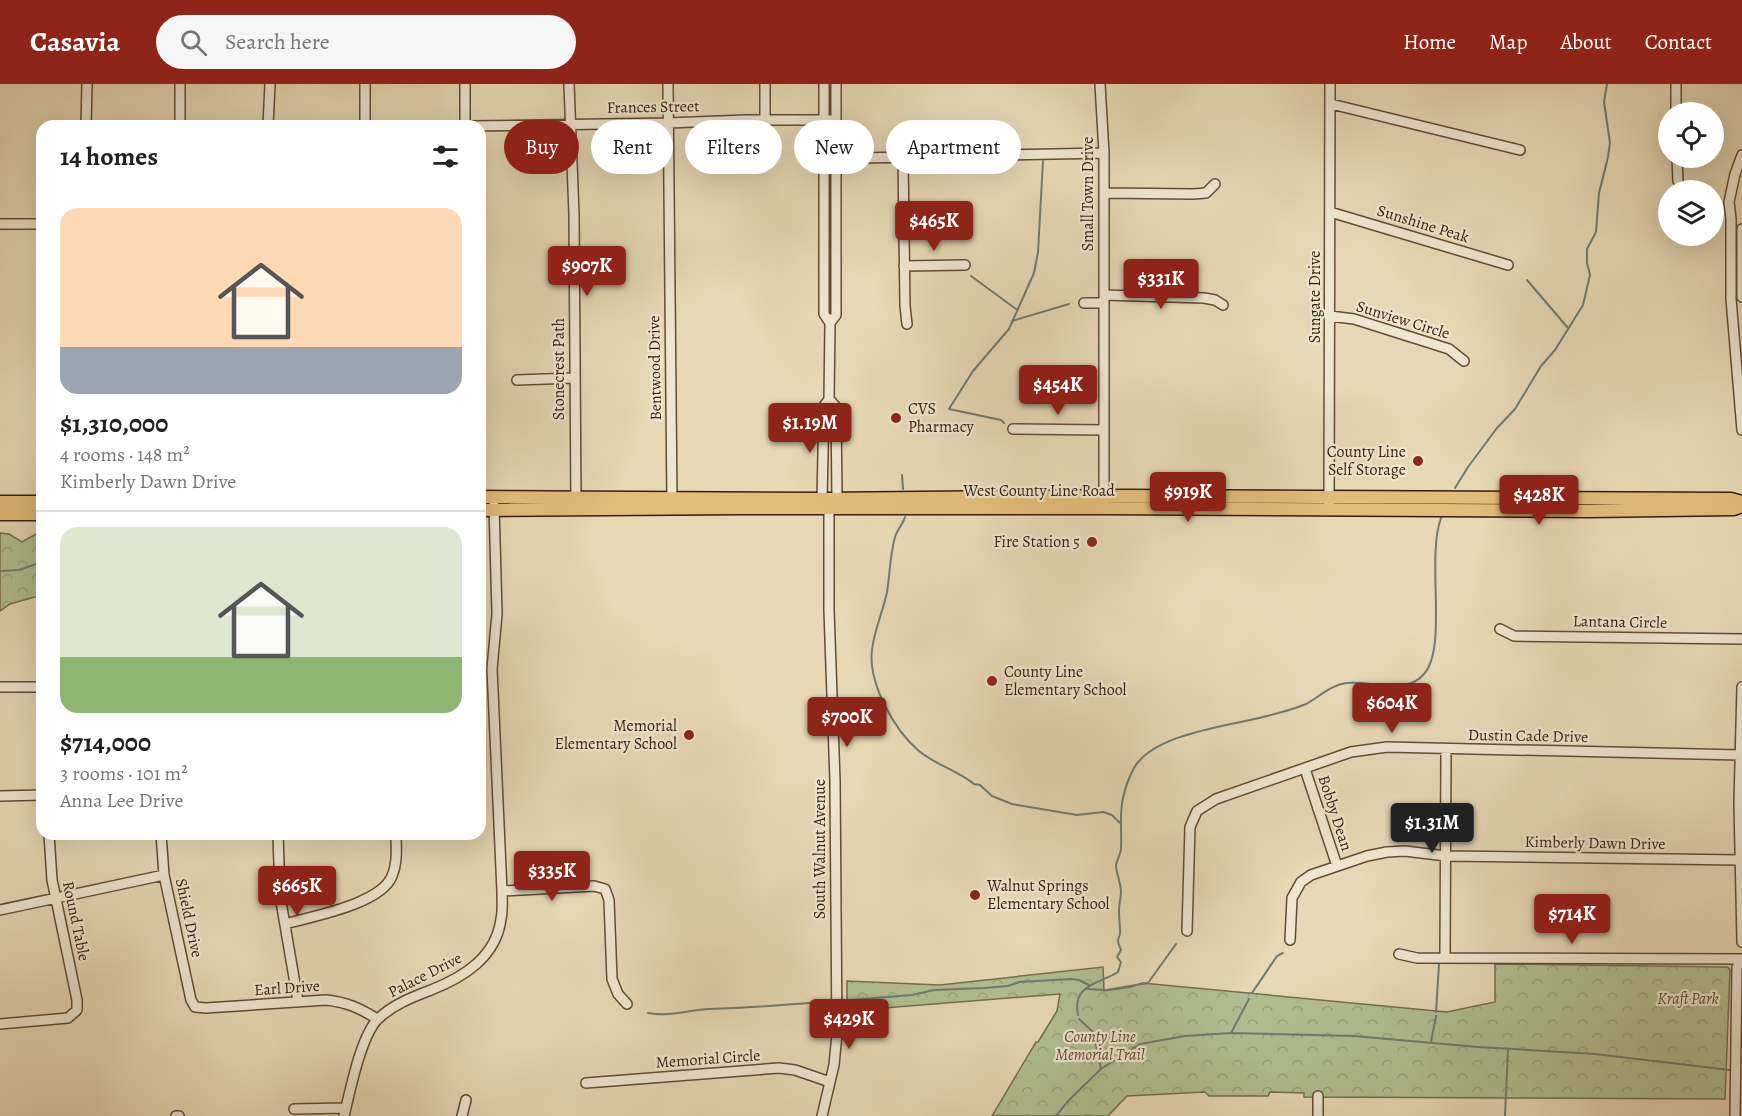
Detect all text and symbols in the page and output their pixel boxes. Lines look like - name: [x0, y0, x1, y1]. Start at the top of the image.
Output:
- search box: [156, 15, 576, 69]
- text: Casavia: [30, 23, 120, 61]
- icon: search: [177, 26, 210, 59]
- text: Search here: [225, 27, 330, 57]
- text: Home: [1403, 28, 1456, 56]
- text: Map: [1489, 28, 1527, 56]
- text: About: [1560, 28, 1612, 56]
- text: Contact: [1645, 28, 1712, 56]
- street label: Frances Street: [606, 95, 700, 119]
- map controls: [1658, 102, 1724, 246]
- button: locate: [1658, 102, 1724, 168]
- chip: Buy: [504, 120, 579, 174]
- chip: Rent: [591, 120, 673, 174]
- chip: Filters: [685, 120, 782, 174]
- chip: New: [794, 120, 874, 174]
- chip: Apartment: [886, 120, 1021, 174]
- street label: Small Town Drive: [1077, 137, 1099, 251]
- text: 14 homes: [60, 139, 158, 174]
- icon: filters: [429, 140, 462, 173]
- button: layers: [1658, 180, 1724, 246]
- street label: Sunshine Peak: [1374, 200, 1472, 248]
- pin: $465K: [892, 201, 976, 252]
- text: $465K: [909, 207, 959, 234]
- pin: $907K: [545, 246, 629, 297]
- icon: home: [207, 247, 315, 355]
- street label: Sungate Drive: [1304, 251, 1326, 343]
- text: $907K: [562, 252, 612, 279]
- pin: $331K: [1119, 259, 1203, 310]
- text: $331K: [1138, 265, 1184, 292]
- street label: Sunview Circle: [1353, 295, 1453, 345]
- street label: Bentwood Drive: [643, 315, 667, 421]
- street label: Stonecrest Path: [548, 317, 570, 420]
- pin: $454K: [1016, 365, 1100, 416]
- text: $454K: [1033, 371, 1083, 398]
- place label: CVS Pharmacy: [908, 398, 974, 438]
- pin: $1.19M: [761, 403, 859, 454]
- text: $1,310,000: [60, 406, 168, 441]
- text: $1.19M: [782, 409, 838, 436]
- marker: CVS Pharmacy: [889, 411, 903, 425]
- text: 4 rooms · 148 m²: [60, 441, 190, 468]
- place label: County Line Self Storage: [1327, 441, 1406, 481]
- marker: County Line Self Storage: [1411, 454, 1425, 468]
- text: Kimberly Dawn Drive: [60, 468, 236, 495]
- pin: $919K: [1146, 472, 1230, 523]
- pin: $428K: [1497, 475, 1581, 526]
- text: $919K: [1164, 478, 1212, 505]
- street label: West County Line Road: [962, 480, 1115, 502]
- text: $428K: [1513, 481, 1565, 508]
- place label: Fire Station 5: [994, 531, 1080, 553]
- marker: Fire Station 5: [1085, 535, 1099, 549]
- icon: home: [207, 566, 315, 674]
- street label: Lantana Circle: [1573, 610, 1667, 634]
- place label: County Line Elementary School: [1004, 661, 1127, 701]
- marker: County Line Elementary School: [985, 674, 999, 688]
- pin: $604K: [1350, 683, 1434, 734]
- text: $604K: [1366, 689, 1418, 716]
- pin: $700K: [805, 697, 889, 748]
- text: $700K: [821, 703, 873, 730]
- place label: Memorial Elementary School: [554, 715, 677, 755]
- street label: Dustin Cade Drive: [1468, 724, 1588, 748]
- text: $714,000: [60, 725, 151, 760]
- marker: Memorial Elementary School: [682, 728, 696, 742]
- text: 3 rooms · 101 m²: [60, 760, 188, 787]
- street label: Bobby Dean: [1312, 772, 1358, 854]
- street label: South Walnut Avenue: [809, 779, 831, 919]
- text: Anna Lee Drive: [60, 787, 183, 814]
- pin: $1.31M: [1383, 803, 1481, 854]
- text: $1.31M: [1405, 809, 1459, 836]
- street label: Kimberly Dawn Drive: [1524, 831, 1666, 855]
- pin: $335K: [510, 851, 594, 902]
- text: $335K: [528, 857, 576, 884]
- pin: $665K: [255, 866, 339, 917]
- text: $665K: [272, 872, 322, 899]
- place label: Walnut Springs Elementary School: [986, 875, 1110, 915]
- street label: Shield Drive: [170, 877, 208, 959]
- street label: Round Table: [57, 879, 95, 963]
- marker: Walnut Springs Elementary School: [968, 888, 982, 902]
- pin: $714K: [1530, 894, 1614, 945]
- text: $714K: [1548, 900, 1596, 927]
- street label: Palace Drive: [384, 947, 466, 1003]
- street label: Earl Drive: [253, 975, 321, 1001]
- park label: Kraft Park: [1657, 988, 1719, 1010]
- pin: $429K: [807, 999, 891, 1050]
- text: $429K: [824, 1005, 874, 1032]
- park label: County Line Memorial Trail: [1055, 1026, 1145, 1066]
- street label: Memorial Circle: [655, 1044, 761, 1074]

